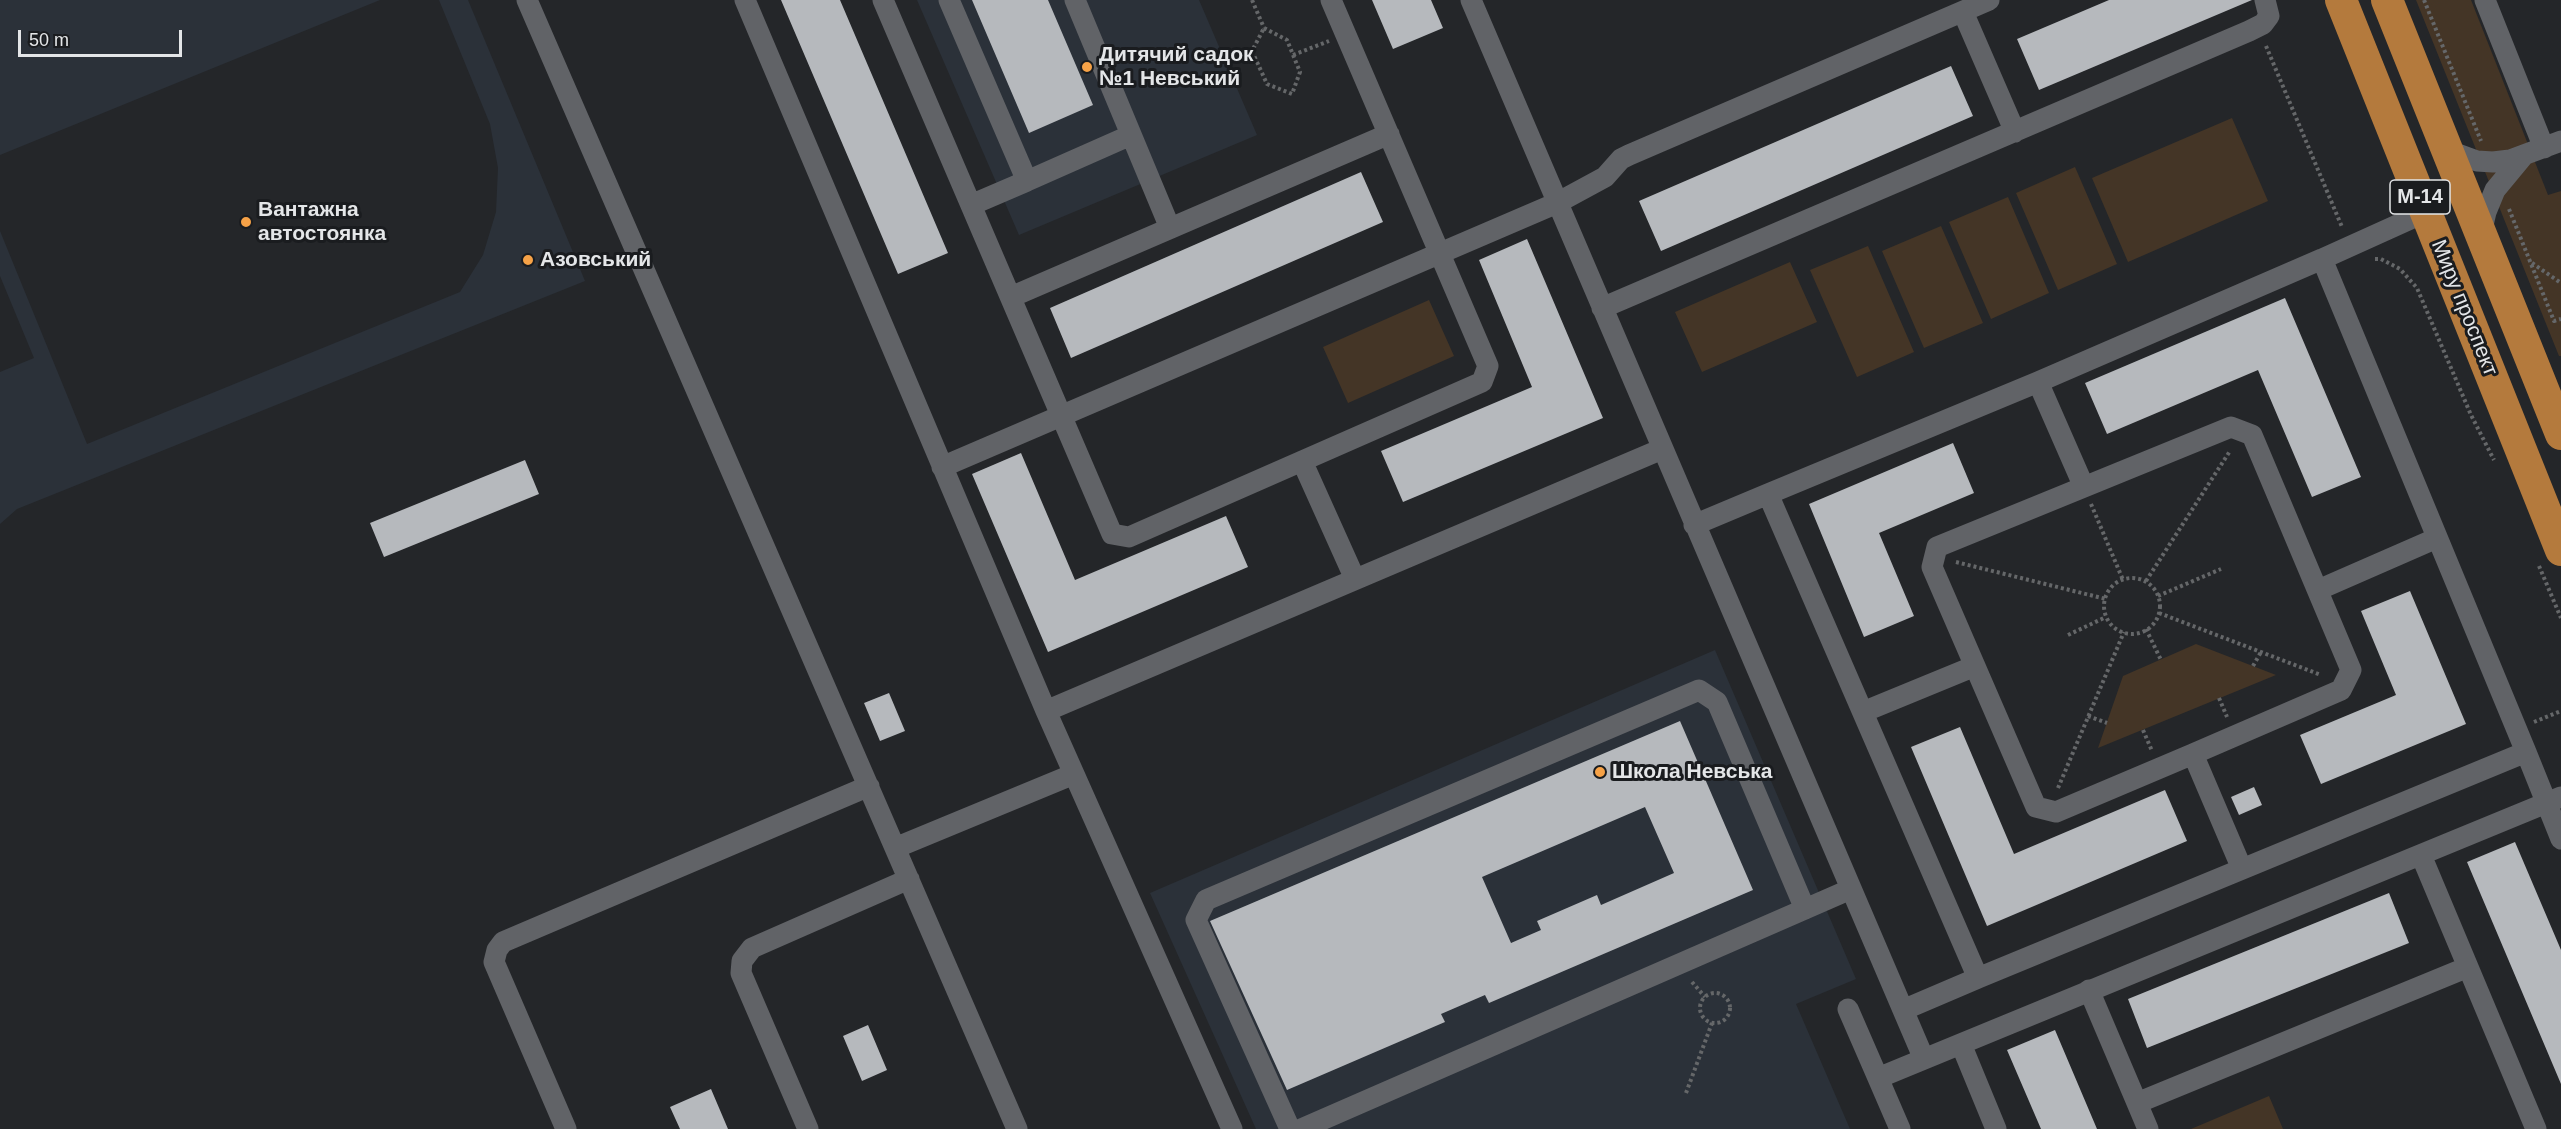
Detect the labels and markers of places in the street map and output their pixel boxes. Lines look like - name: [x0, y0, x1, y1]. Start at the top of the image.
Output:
- place label: Дитячий садок №1 Невський: [1099, 42, 1254, 92]
- marker: Дитячий садок №1 Невський: [1080, 60, 1094, 74]
- place label: Вантажна автостоянка: [258, 197, 386, 247]
- marker: Вантажна автостоянка: [239, 215, 253, 229]
- place label: Азовський: [540, 247, 651, 273]
- marker: Азовський: [521, 253, 535, 267]
- place label: Школа Невська: [1612, 759, 1773, 785]
- marker: Школа Невська: [1593, 765, 1607, 779]

